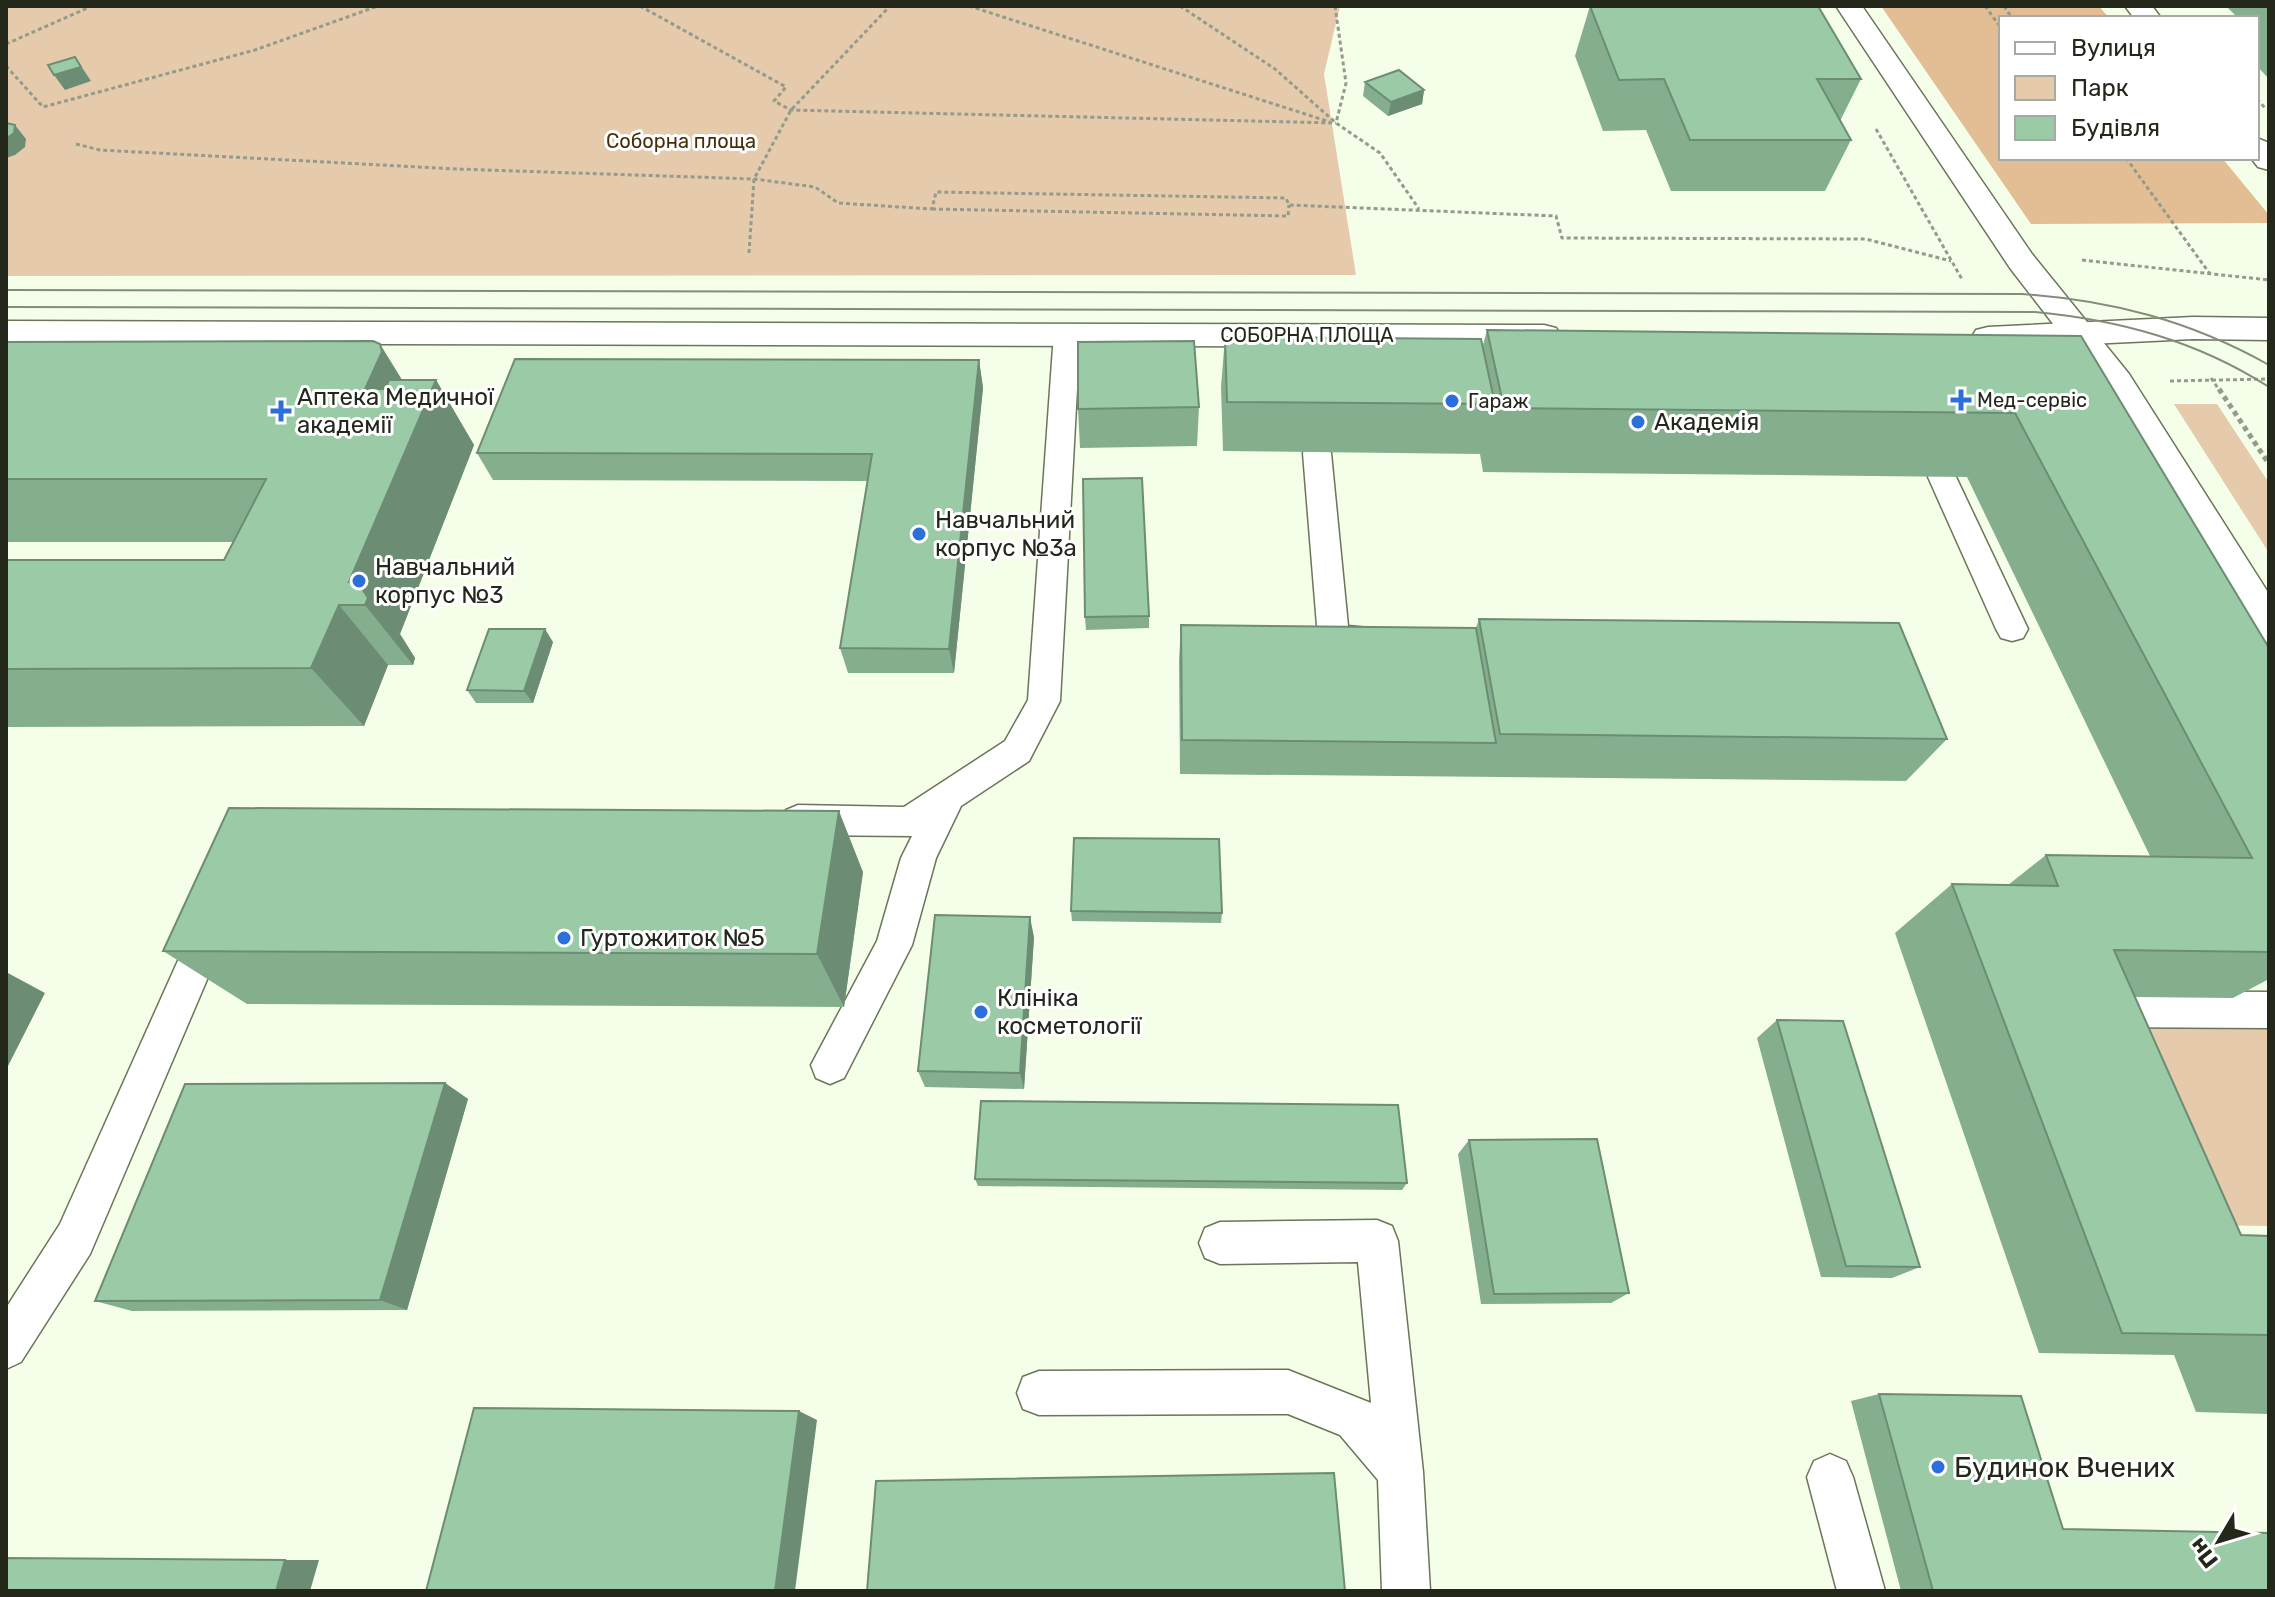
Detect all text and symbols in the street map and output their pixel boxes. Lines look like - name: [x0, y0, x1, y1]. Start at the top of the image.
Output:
- legend: [1999, 16, 2259, 160]
- text: Вулиця: [2071, 34, 2156, 62]
- text: Парк: [2071, 74, 2129, 102]
- text: Будівля: [2071, 114, 2160, 142]
- park label: Соборна площа: [606, 129, 756, 153]
- street label: СОБОРНА ПЛОЩА: [1220, 323, 1394, 347]
- place label: Аптека Медичної академії: [297, 383, 495, 439]
- place label: Мед-сервіс: [1977, 388, 2087, 412]
- place label: Гараж: [1468, 389, 1528, 413]
- marker: Мед-сервіс: [1952, 391, 1970, 409]
- marker: Гараж: [1443, 392, 1461, 410]
- marker: Аптека Медичної академії: [272, 402, 290, 420]
- place label: Академія: [1654, 408, 1759, 436]
- marker: Академія: [1629, 413, 1647, 431]
- place label: Навчальний корпус №3а: [935, 506, 1077, 562]
- marker: Навчальний корпус №3а: [910, 525, 928, 543]
- place label: Навчальний корпус №3: [375, 553, 515, 609]
- marker: Навчальний корпус №3: [350, 572, 368, 590]
- place label: Гуртожиток №5: [580, 924, 765, 952]
- marker: Гуртожиток №5: [555, 929, 573, 947]
- place label: Клініка косметології: [997, 984, 1143, 1040]
- marker: Клініка косметології: [972, 1003, 990, 1021]
- place label: Будинок Вчених: [1954, 1451, 2175, 1484]
- marker: Будинок Вчених: [1929, 1458, 1947, 1476]
- north arrow: [2179, 1501, 2259, 1581]
- text: Пн: [2184, 1533, 2224, 1573]

